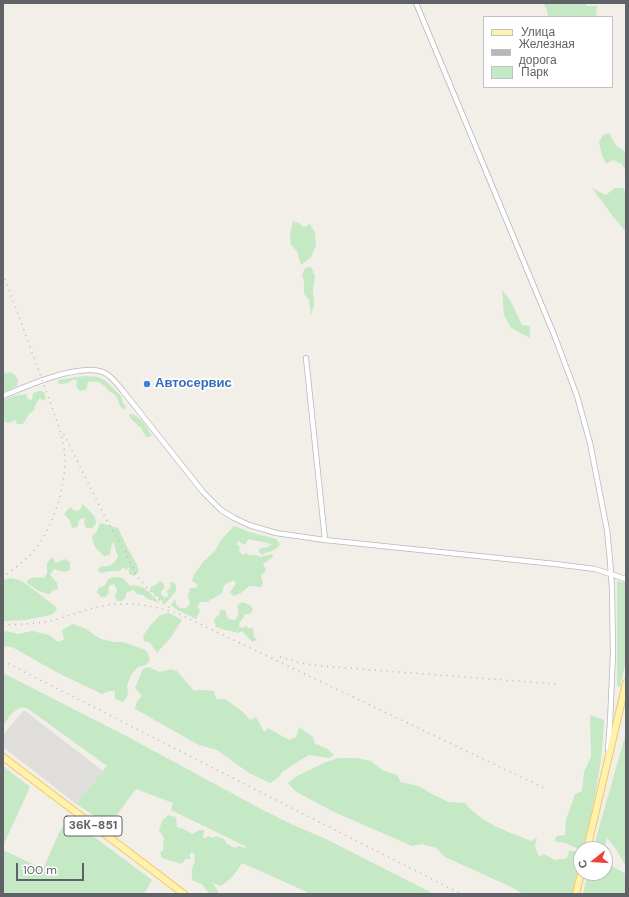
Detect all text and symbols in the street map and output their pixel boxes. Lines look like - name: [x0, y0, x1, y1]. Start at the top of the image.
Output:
- legend: [483, 16, 613, 88]
- text: Улица: [521, 24, 555, 40]
- text: Железная дорога: [519, 36, 575, 68]
- text: Парк: [521, 64, 548, 80]
- place label: Автосервис: [155, 376, 232, 392]
- marker: Автосервис: [142, 379, 152, 389]
- road number: 36К-851: [64, 816, 122, 836]
- north arrow: [573, 841, 613, 881]
- scale bar: [18, 855, 86, 881]
- text: С: [575, 858, 590, 870]
- text: 100 m: [23, 862, 57, 878]

